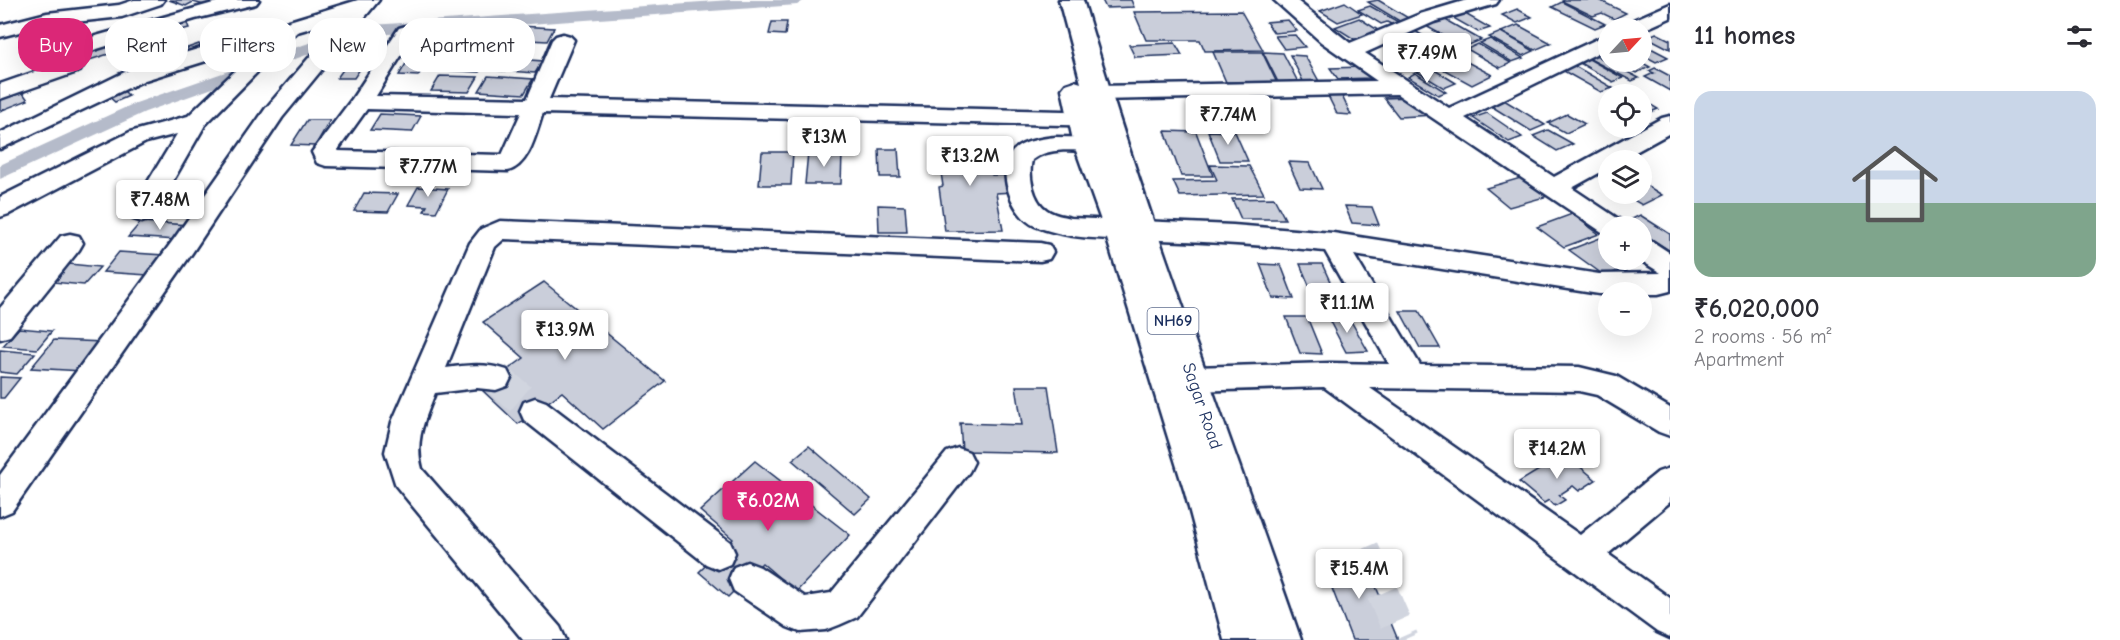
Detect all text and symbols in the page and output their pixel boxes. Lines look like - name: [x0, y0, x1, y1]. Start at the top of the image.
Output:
- chip: Buy: [18, 18, 93, 72]
- chip: Rent: [105, 18, 188, 72]
- chip: Filters: [200, 18, 296, 72]
- chip: New: [308, 18, 387, 72]
- chip: Apartment: [399, 18, 535, 72]
- north arrow: [1598, 18, 1652, 72]
- map controls: [1598, 18, 1652, 336]
- icon: filters: [2063, 20, 2096, 53]
- text: 11 homes: [1694, 21, 1795, 51]
- pin: ₹7.49M: [1378, 33, 1476, 84]
- text: ₹7.49M: [1397, 41, 1457, 64]
- button: locate: [1598, 84, 1652, 138]
- pin: ₹7.74M: [1179, 95, 1277, 146]
- text: ₹7.74M: [1200, 103, 1256, 126]
- pin: ₹13M: [788, 117, 860, 168]
- text: ₹13M: [801, 125, 847, 148]
- icon: home: [1841, 130, 1949, 238]
- pin: ₹13.2M: [921, 136, 1019, 187]
- text: ₹13.2M: [941, 144, 999, 167]
- pin: ₹7.77M: [379, 147, 477, 198]
- button: layers: [1598, 150, 1652, 204]
- text: ₹7.77M: [399, 155, 457, 178]
- pin: ₹7.48M: [111, 180, 209, 231]
- text: ₹7.48M: [130, 188, 190, 211]
- button: +: [1598, 216, 1652, 270]
- button: −: [1598, 282, 1652, 336]
- pin: ₹11.1M: [1298, 283, 1396, 334]
- text: ₹11.1M: [1320, 291, 1374, 314]
- text: ₹6,020,000: [1694, 294, 1820, 324]
- road number: NH69: [1148, 308, 1198, 334]
- pin: ₹13.9M: [516, 310, 614, 361]
- text: ₹13.9M: [535, 318, 595, 341]
- text: 2 rooms · 56 m²: [1694, 325, 1832, 348]
- text: Apartment: [1694, 348, 1784, 371]
- street label: Sagar Road: [1177, 360, 1227, 452]
- pin: ₹14.2M: [1508, 429, 1606, 480]
- text: ₹14.2M: [1528, 437, 1586, 460]
- pin: ₹6.02M: [719, 481, 817, 532]
- text: ₹6.02M: [736, 489, 800, 512]
- pin: ₹15.4M: [1310, 549, 1408, 600]
- text: ₹15.4M: [1329, 557, 1389, 580]

